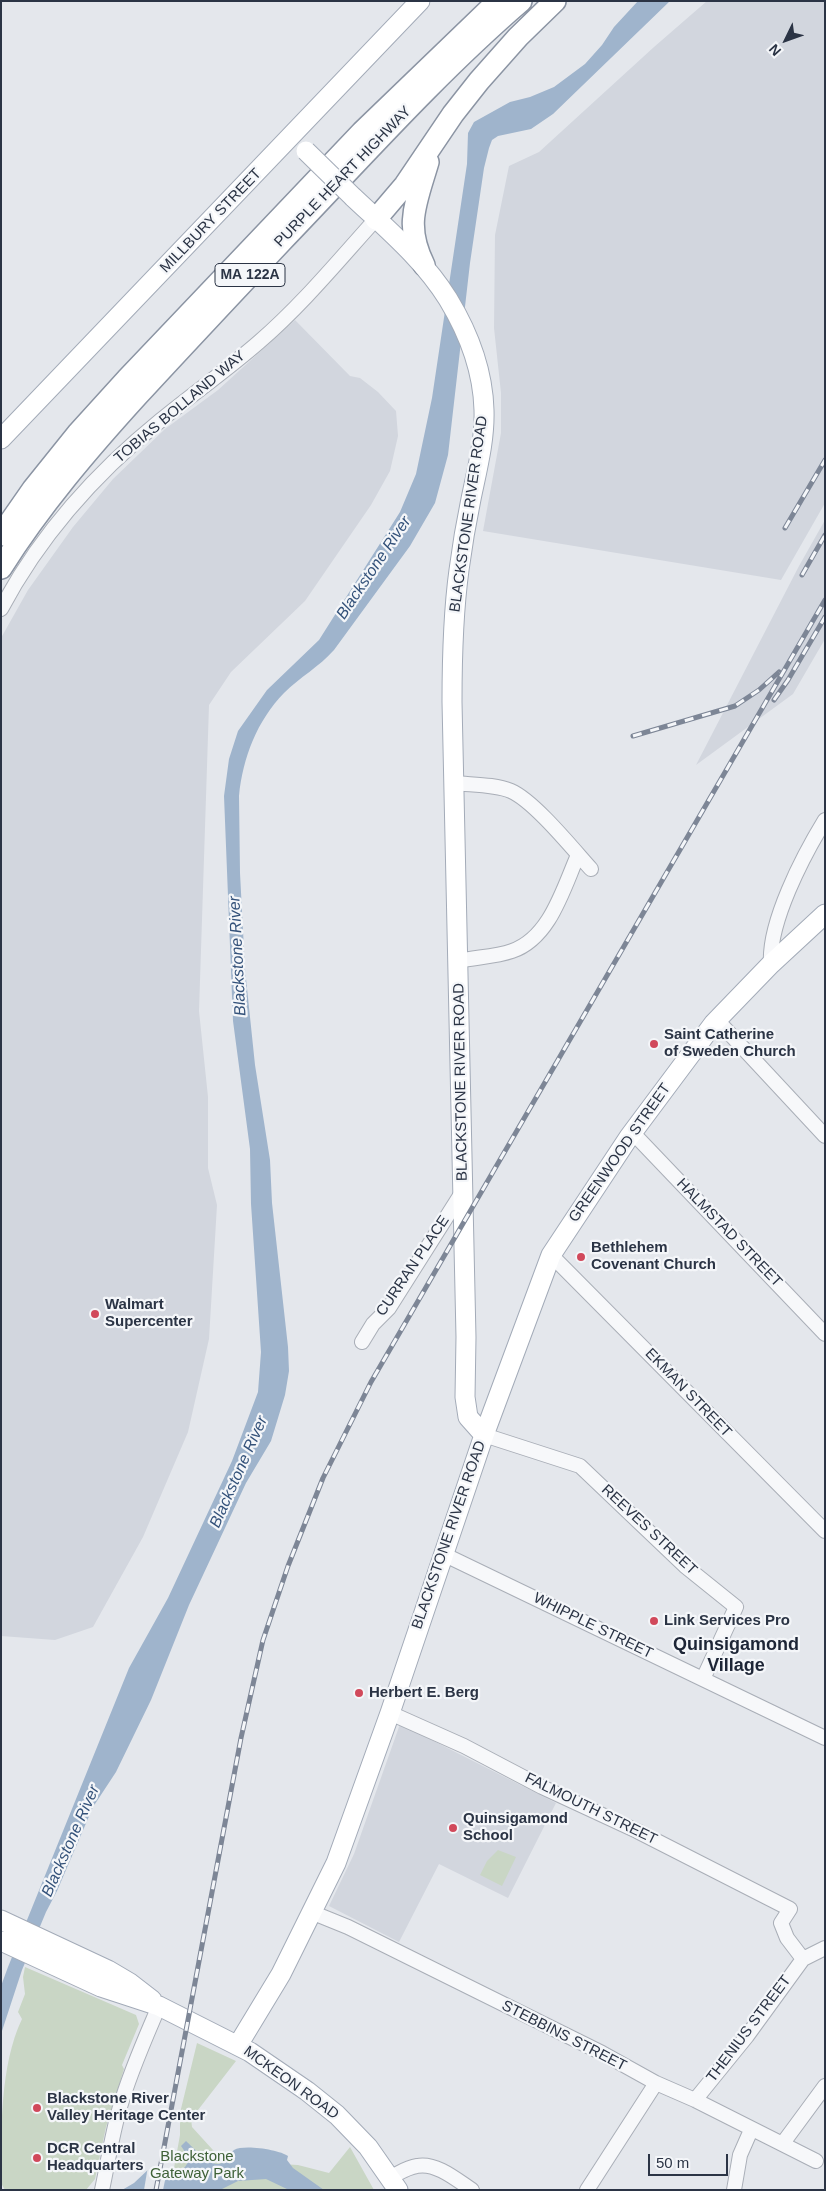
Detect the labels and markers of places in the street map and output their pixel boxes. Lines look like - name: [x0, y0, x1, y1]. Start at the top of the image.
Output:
- place label: Saint Catherine of Sweden Church: [664, 1026, 796, 1061]
- marker: Saint Catherine of Sweden Church: [648, 1038, 660, 1050]
- place label: Bethlehem Covenant Church: [591, 1239, 716, 1274]
- marker: Bethlehem Covenant Church: [575, 1251, 587, 1263]
- place label: Walmart Supercenter: [105, 1296, 193, 1331]
- marker: Walmart Supercenter: [89, 1308, 101, 1320]
- place label: Link Services Pro: [664, 1612, 790, 1630]
- marker: Link Services Pro: [648, 1615, 660, 1627]
- place label: Herbert E. Berg: [369, 1684, 479, 1702]
- marker: Herbert E. Berg: [353, 1687, 365, 1699]
- place label: Quinsigamond School: [463, 1810, 568, 1845]
- marker: Quinsigamond School: [447, 1822, 459, 1834]
- place label: Blackstone River Valley Heritage Center: [47, 2090, 205, 2125]
- marker: Blackstone River Valley Heritage Center: [31, 2102, 43, 2114]
- place label: DCR Central Headquarters: [47, 2140, 144, 2175]
- marker: DCR Central Headquarters: [31, 2152, 43, 2164]

